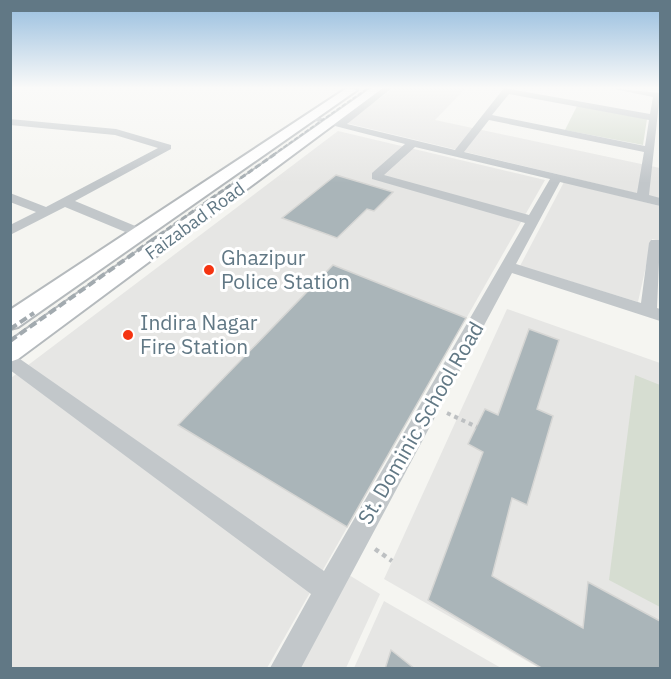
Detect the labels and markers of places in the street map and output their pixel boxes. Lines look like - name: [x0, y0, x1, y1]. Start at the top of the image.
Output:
- place label: Ghazipur Police Station: [221, 243, 350, 295]
- marker: Ghazipur Police Station: [202, 263, 216, 277]
- place label: Indira Nagar Fire Station: [140, 308, 258, 360]
- marker: Indira Nagar Fire Station: [121, 328, 135, 342]

